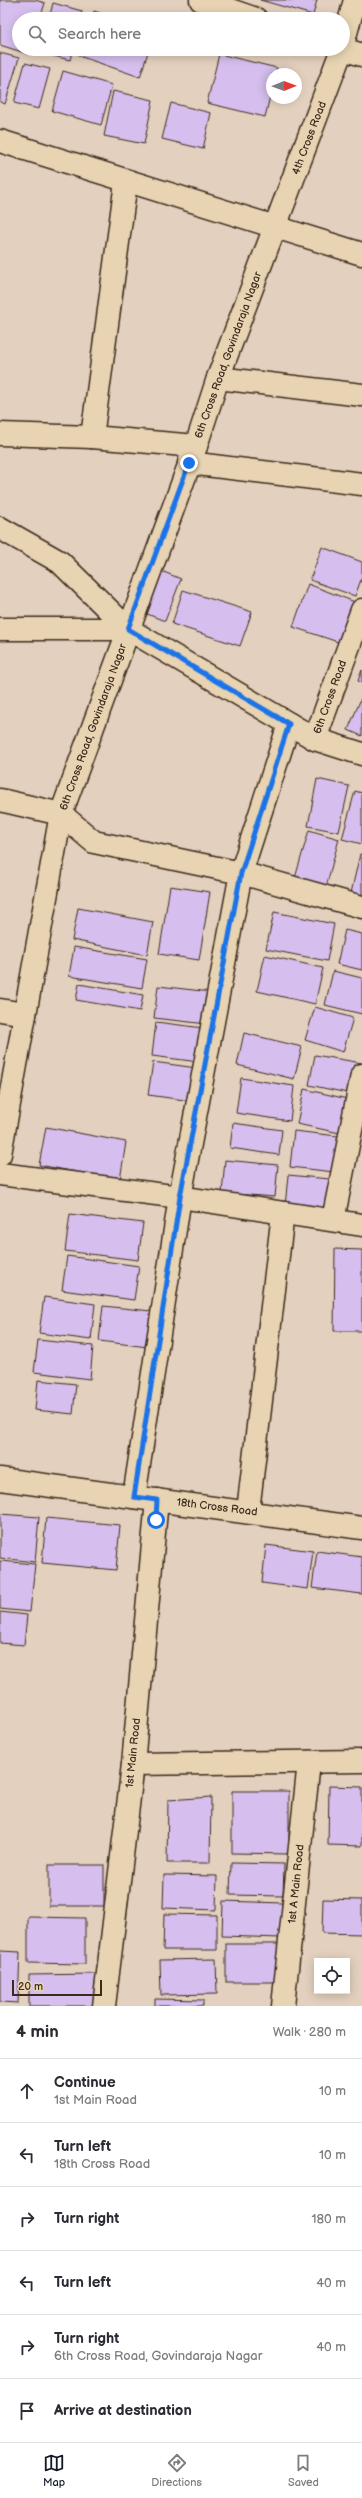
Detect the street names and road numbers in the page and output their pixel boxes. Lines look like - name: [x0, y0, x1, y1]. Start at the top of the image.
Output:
- street label: 4th Cross Road: [289, 100, 329, 176]
- street label: 6th Cross Road, Govindaraja Nagar: [192, 269, 265, 440]
- street label: 6th Cross Road, Govindaraja Nagar: [57, 641, 130, 812]
- street label: 6th Cross Road: [311, 658, 349, 736]
- street label: 18th Cross Road: [176, 1496, 258, 1518]
- street label: 1st Main Road: [123, 1717, 143, 1789]
- street label: 1st A Main Road: [285, 1844, 307, 1924]

